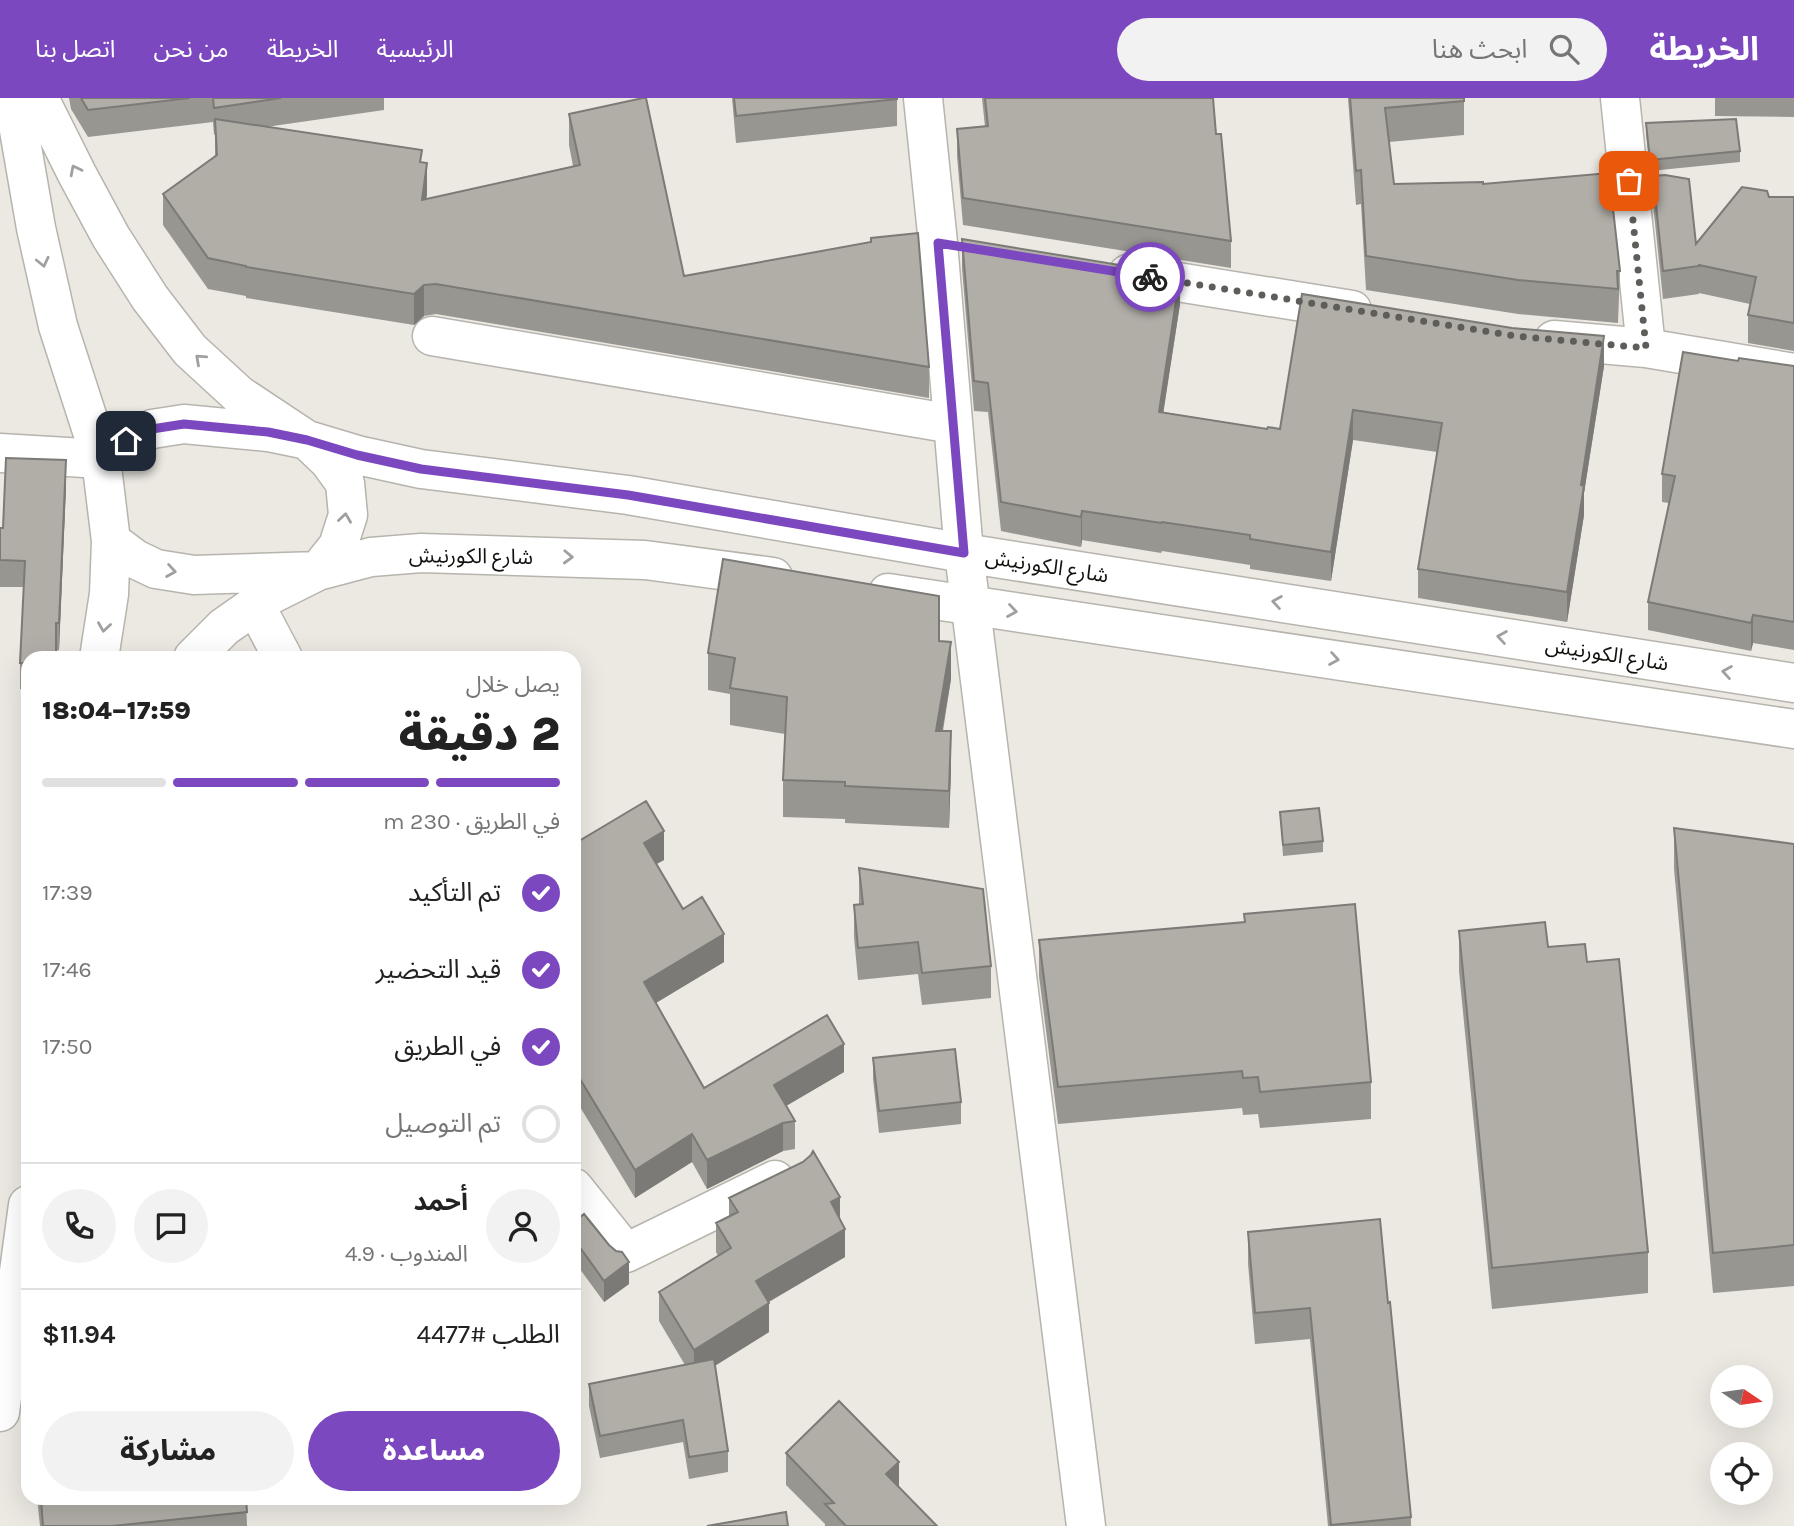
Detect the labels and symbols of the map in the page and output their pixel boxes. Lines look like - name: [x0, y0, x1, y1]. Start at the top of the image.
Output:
- pin: [1599, 151, 1659, 211]
- one-way arrow: [69, 165, 83, 177]
- courier: [1115, 242, 1185, 312]
- one-way arrow: [35, 256, 50, 268]
- one-way arrow: [195, 355, 208, 367]
- pin: [96, 411, 156, 471]
- one-way arrow: [337, 512, 352, 524]
- street label: شارع الكورنيش: [409, 543, 533, 572]
- street label: شارع الكورنيش: [983, 544, 1110, 591]
- one-way arrow: [562, 550, 573, 565]
- one-way arrow: [165, 563, 177, 578]
- one-way arrow: [1271, 595, 1283, 610]
- one-way arrow: [1006, 603, 1018, 618]
- one-way arrow: [97, 621, 112, 633]
- one-way arrow: [1496, 630, 1508, 645]
- street label: شارع الكورنيش: [1543, 632, 1670, 679]
- one-way arrow: [1328, 652, 1340, 667]
- one-way arrow: [1721, 665, 1732, 680]
- north arrow: [1710, 1365, 1773, 1428]

